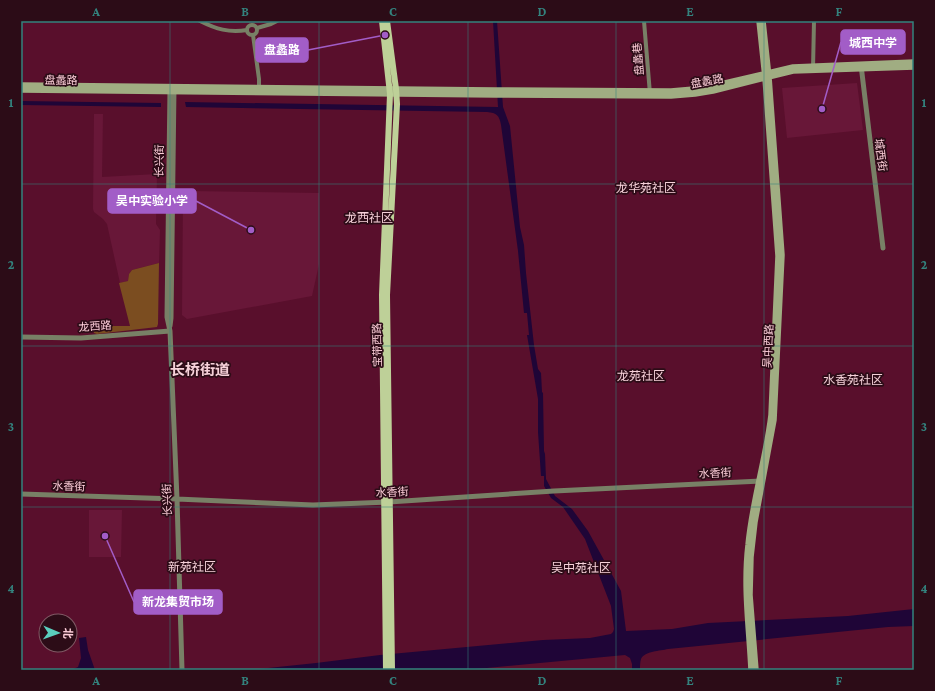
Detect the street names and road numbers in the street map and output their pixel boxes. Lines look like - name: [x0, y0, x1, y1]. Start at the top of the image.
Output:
- street label: 盘蠡巷: [631, 42, 645, 76]
- street label: 盘蠡路: [690, 72, 724, 90]
- street label: 盘蠡路: [44, 74, 78, 86]
- street label: 城西街: [873, 138, 889, 172]
- street label: 长兴街: [153, 144, 165, 178]
- street label: 龙西路: [78, 319, 112, 333]
- street label: 宝带西路: [371, 323, 383, 367]
- street label: 吴中西路: [761, 324, 775, 368]
- street label: 水香街: [698, 466, 732, 480]
- street label: 水香街: [52, 479, 86, 493]
- street label: 长兴街: [160, 483, 174, 517]
- street label: 水香街: [375, 485, 409, 499]

